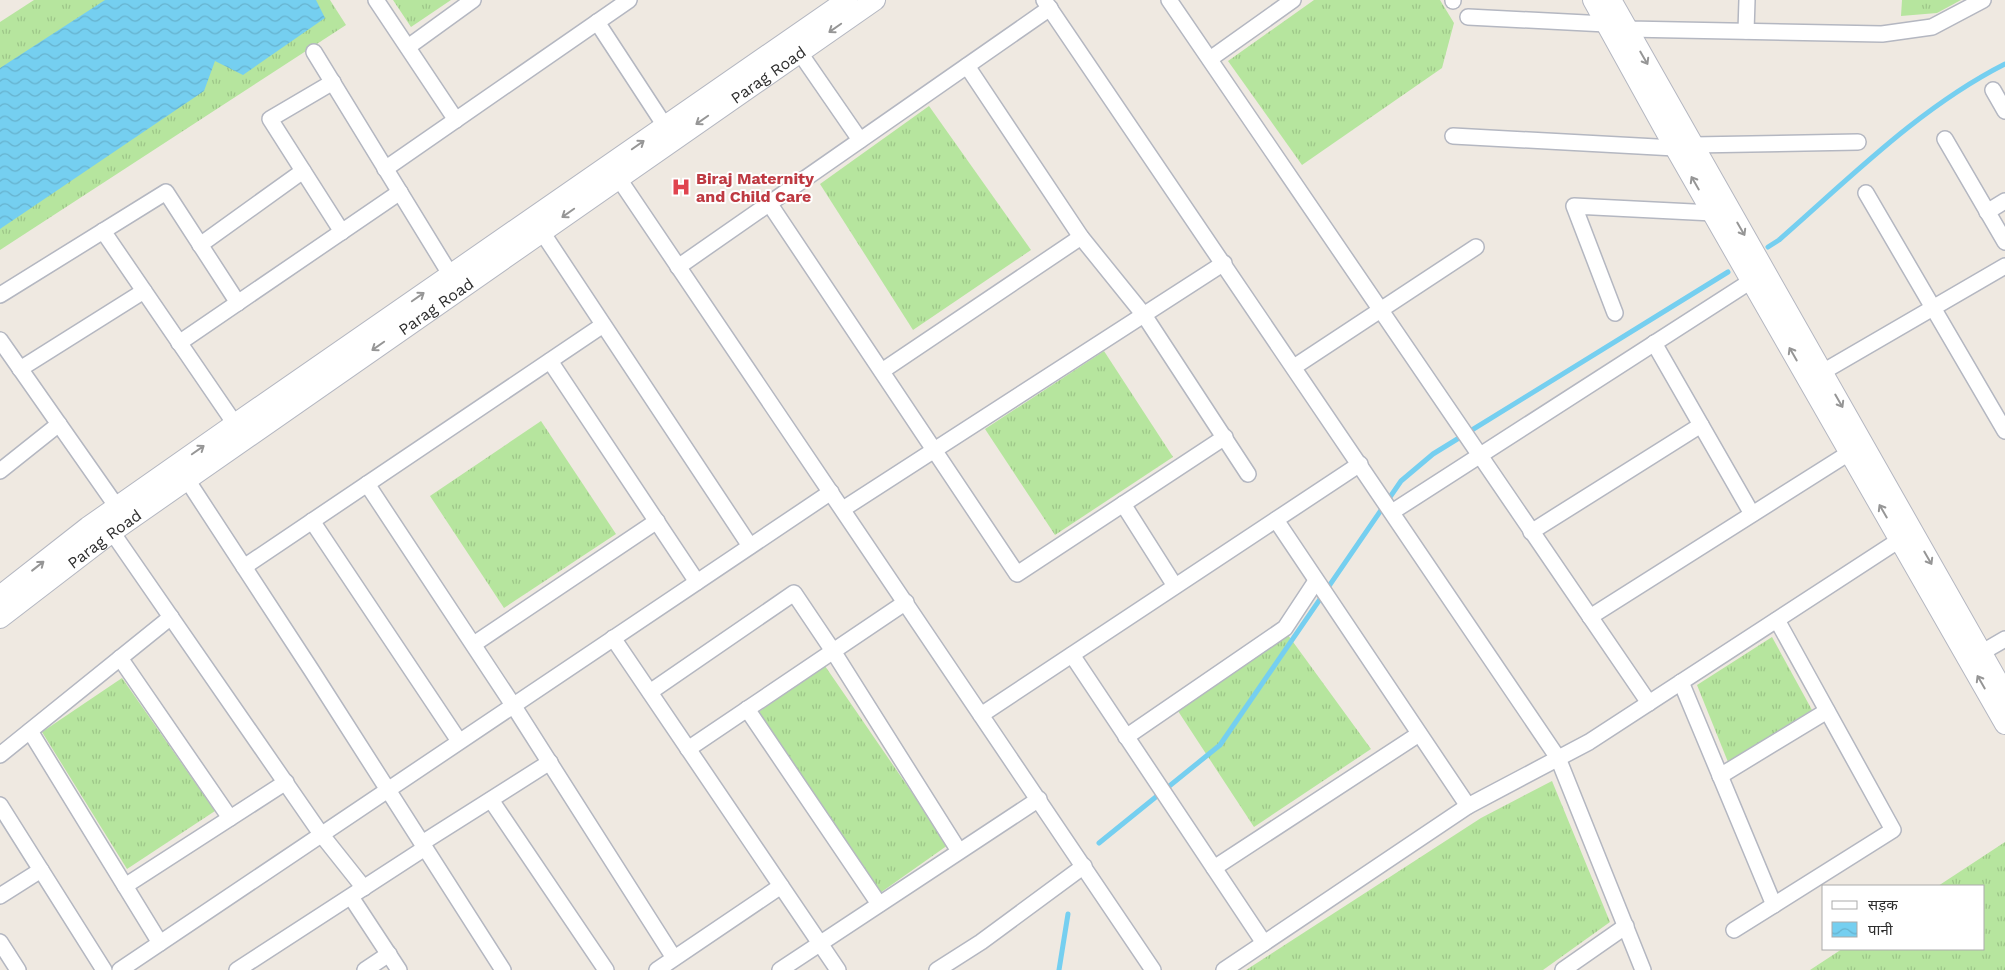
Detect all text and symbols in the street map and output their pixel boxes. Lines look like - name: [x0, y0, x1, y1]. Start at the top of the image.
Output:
- one-way arrow: [829, 23, 843, 33]
- street label: Parag Road: [727, 42, 810, 108]
- one-way arrow: [1639, 50, 1649, 65]
- one-way arrow: [695, 115, 709, 125]
- one-way arrow: [631, 140, 645, 150]
- place label: Biraj Maternity and Child Care: [696, 169, 815, 206]
- hospital icon: Biraj Maternity and Child Care: [670, 176, 692, 198]
- one-way arrow: [1690, 176, 1700, 190]
- one-way arrow: [562, 208, 576, 218]
- one-way arrow: [1737, 222, 1747, 236]
- street label: Parag Road: [395, 274, 477, 339]
- one-way arrow: [411, 292, 425, 302]
- one-way arrow: [371, 341, 385, 351]
- one-way arrow: [1788, 348, 1798, 362]
- one-way arrow: [1834, 394, 1844, 409]
- one-way arrow: [191, 445, 205, 455]
- one-way arrow: [1877, 504, 1887, 518]
- street label: Parag Road: [64, 505, 145, 573]
- one-way arrow: [1923, 550, 1933, 565]
- one-way arrow: [32, 560, 45, 571]
- one-way arrow: [1975, 675, 1985, 690]
- legend: [1822, 885, 1985, 950]
- text: सड़क: [1868, 896, 1898, 914]
- text: पानी: [1868, 921, 1894, 939]

